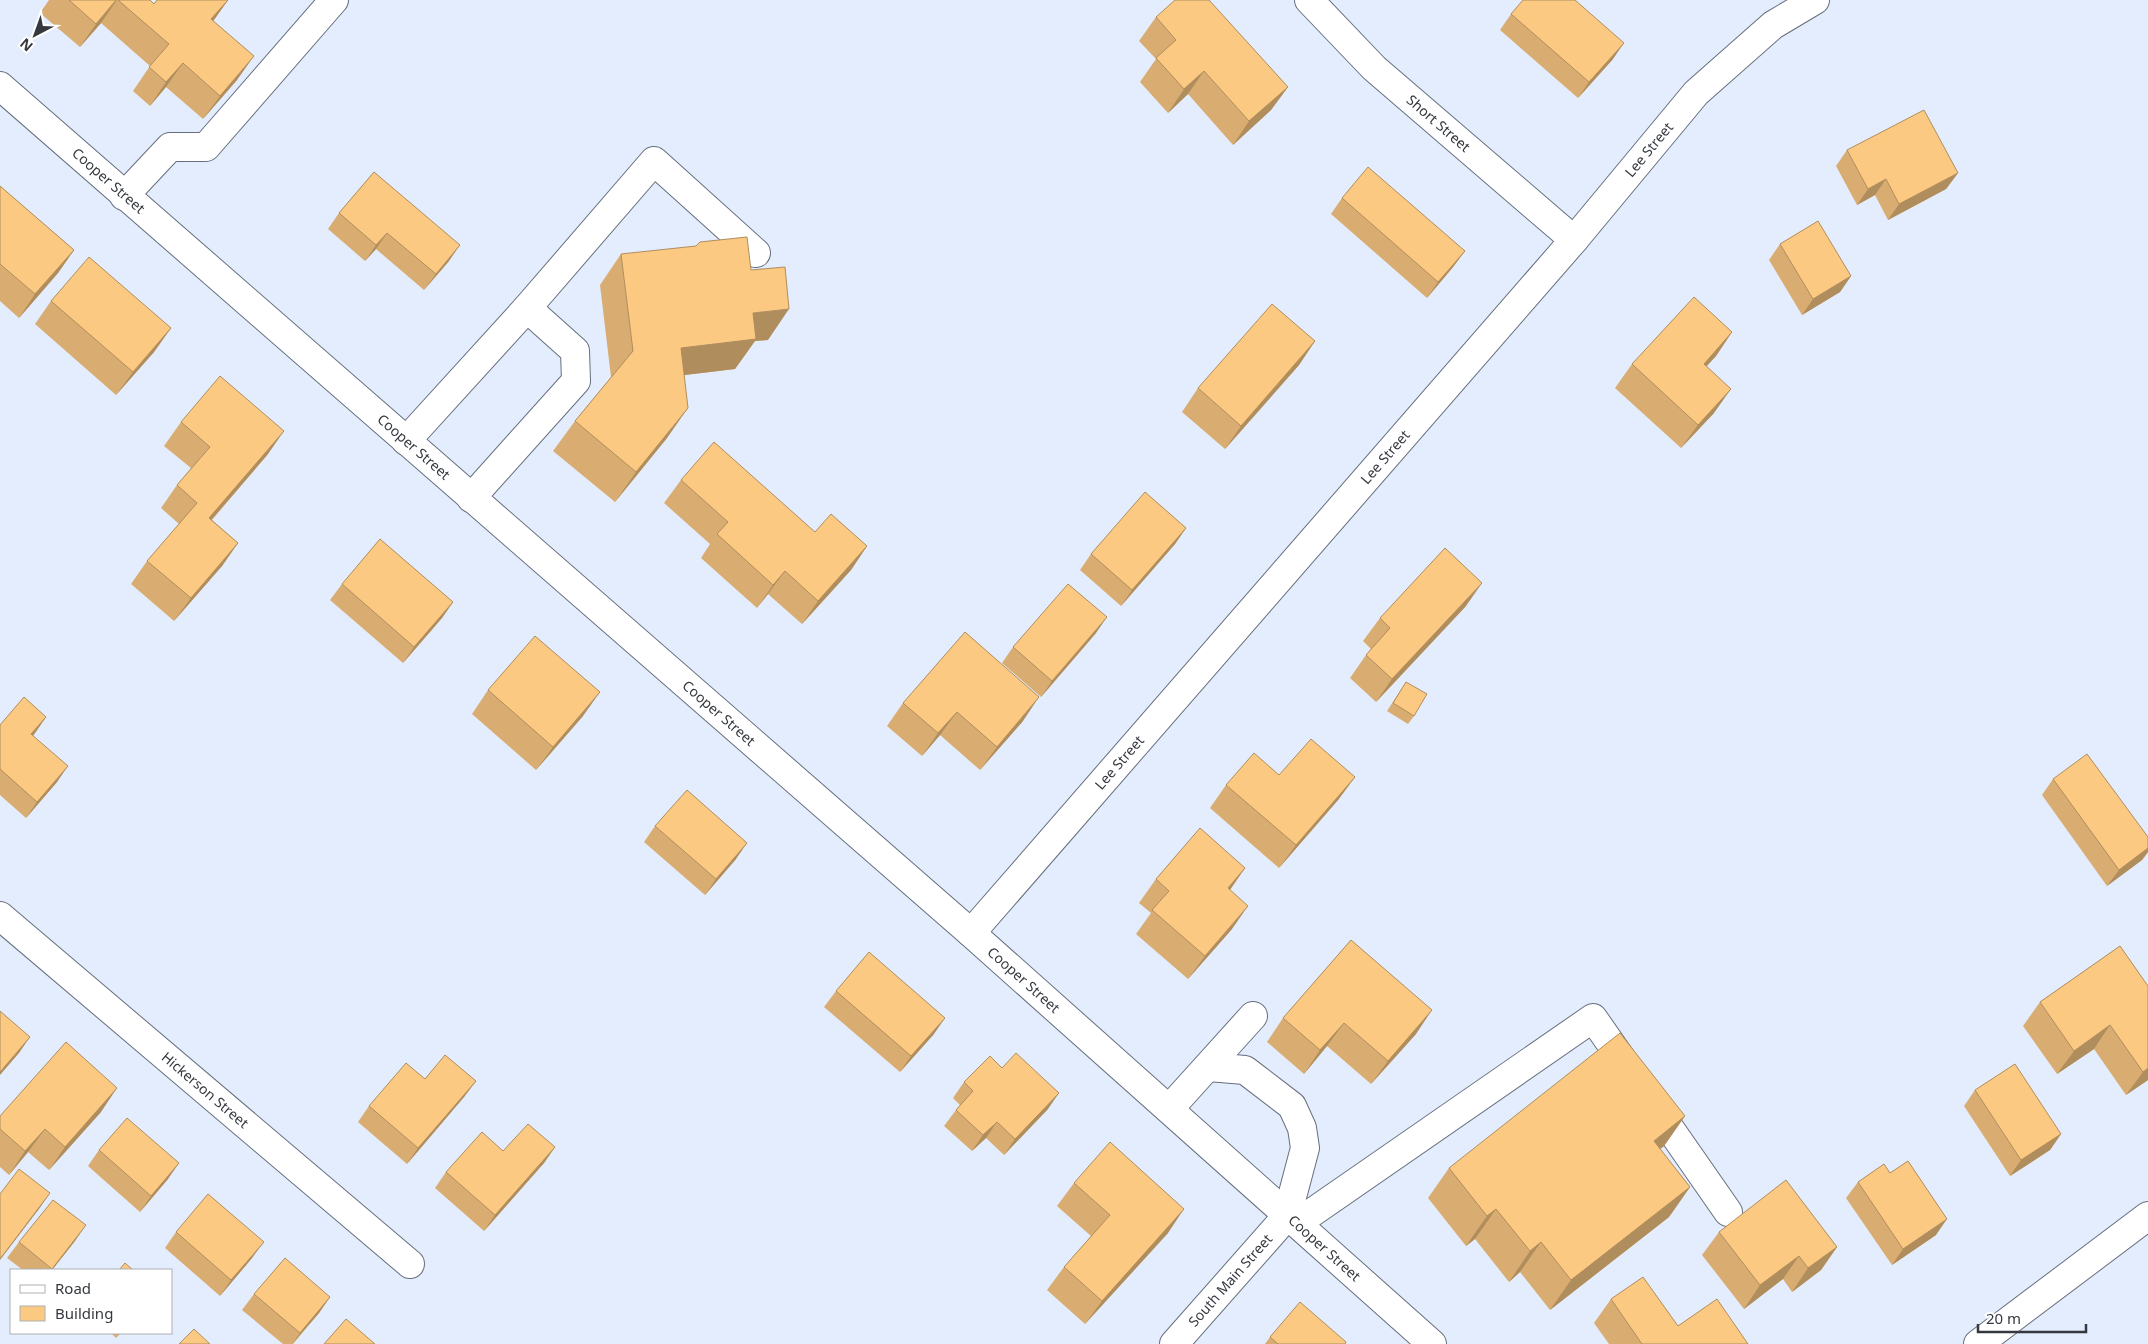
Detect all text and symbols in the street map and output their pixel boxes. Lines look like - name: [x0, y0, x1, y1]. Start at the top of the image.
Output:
- north arrow: [10, 10, 60, 60]
- text: N: [16, 34, 37, 56]
- street label: Short Street: [1403, 90, 1475, 156]
- street label: Lee Street: [1620, 118, 1677, 181]
- street label: Cooper Street: [68, 143, 149, 217]
- street label: Cooper Street: [374, 409, 455, 484]
- street label: Lee Street: [1356, 426, 1414, 488]
- street label: Cooper Street: [679, 676, 760, 750]
- street label: Lee Street: [1090, 731, 1148, 793]
- street label: Cooper Street: [984, 942, 1064, 1017]
- street label: Hickerson Street: [158, 1047, 253, 1132]
- street label: Cooper Street: [1284, 1210, 1365, 1285]
- street label: South Main Street: [1184, 1230, 1276, 1330]
- legend: [10, 1269, 172, 1334]
- text: Road: [55, 1278, 91, 1298]
- scale bar: [1978, 1302, 2086, 1334]
- text: Building: [55, 1303, 113, 1323]
- text: 20 m: [1986, 1308, 2021, 1328]

